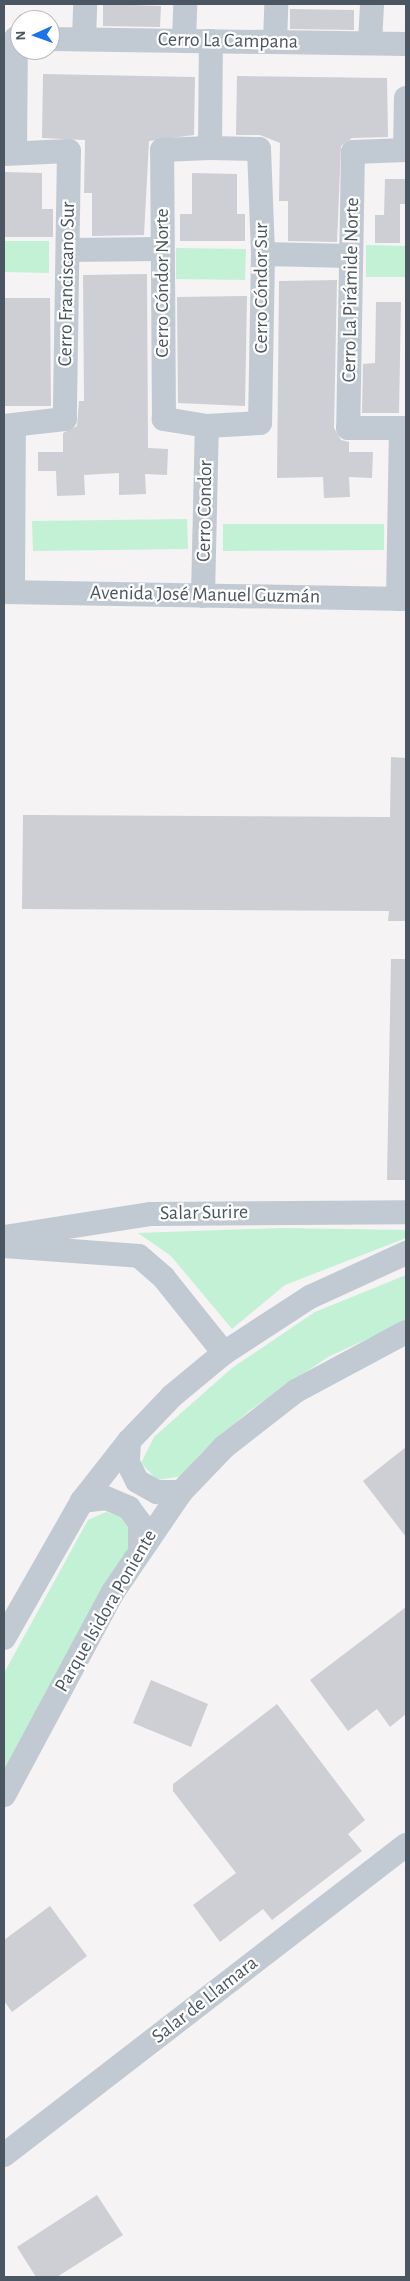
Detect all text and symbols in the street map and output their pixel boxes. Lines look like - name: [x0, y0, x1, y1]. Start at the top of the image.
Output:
- north arrow: [10, 10, 60, 60]
- street label: Cerro La Campana: [158, 28, 298, 54]
- text: N: [14, 30, 28, 41]
- street label: Cerro La Pirámide Norte: [337, 197, 365, 383]
- street label: Cerro Franciscano Sur: [54, 201, 80, 367]
- street label: Cerro Cóndor Norte: [150, 208, 174, 358]
- street label: Cerro Cóndor Sur: [249, 223, 273, 353]
- street label: Cerro Condor: [192, 460, 218, 562]
- street label: Avenida José Manuel Guzmán: [90, 581, 320, 609]
- street label: Salar Surire: [160, 1200, 248, 1226]
- street label: Parque Isidora Poniente: [50, 1526, 162, 1696]
- street label: Salar de Llamara: [147, 1951, 263, 2049]

